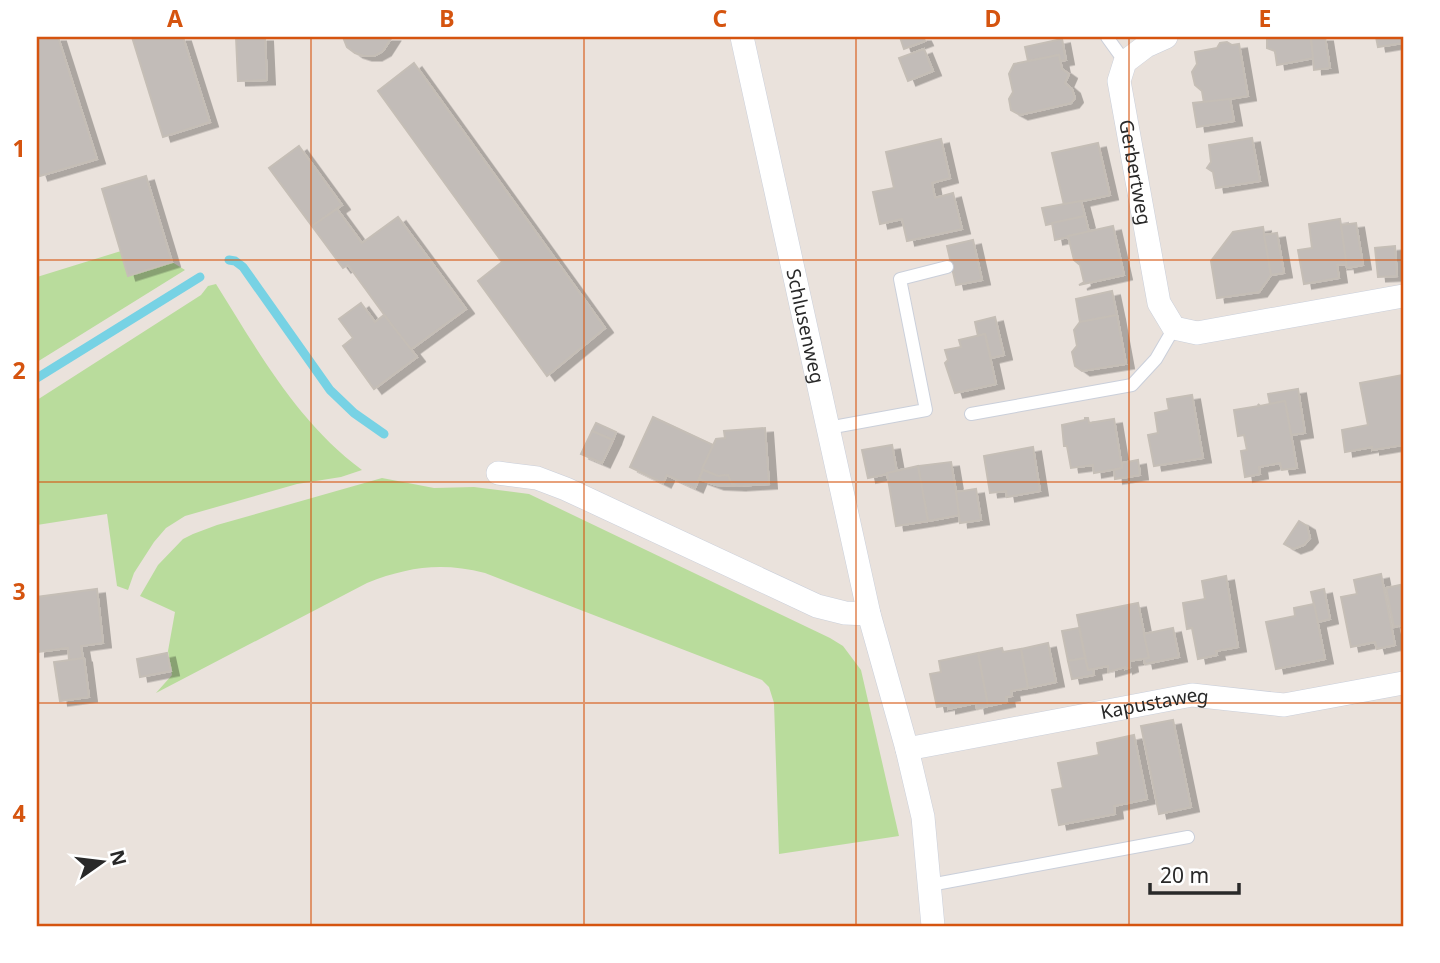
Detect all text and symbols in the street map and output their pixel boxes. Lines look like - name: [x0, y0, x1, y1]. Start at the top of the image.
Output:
- text: A: [167, 2, 183, 34]
- text: B: [439, 2, 455, 34]
- text: C: [713, 2, 728, 34]
- text: D: [985, 2, 1001, 34]
- text: E: [1259, 2, 1271, 34]
- street label: Gerbertweg: [1113, 117, 1158, 227]
- text: 1: [12, 132, 26, 164]
- street label: Schlusenweg: [780, 266, 831, 386]
- text: 2: [12, 354, 26, 386]
- text: 3: [12, 575, 26, 607]
- street label: Kapustaweg: [1098, 681, 1210, 725]
- text: 4: [12, 797, 26, 829]
- north arrow: [66, 827, 136, 897]
- text: N: [104, 847, 133, 869]
- scale bar: [1150, 851, 1239, 895]
- text: 20 m: [1160, 861, 1209, 889]

